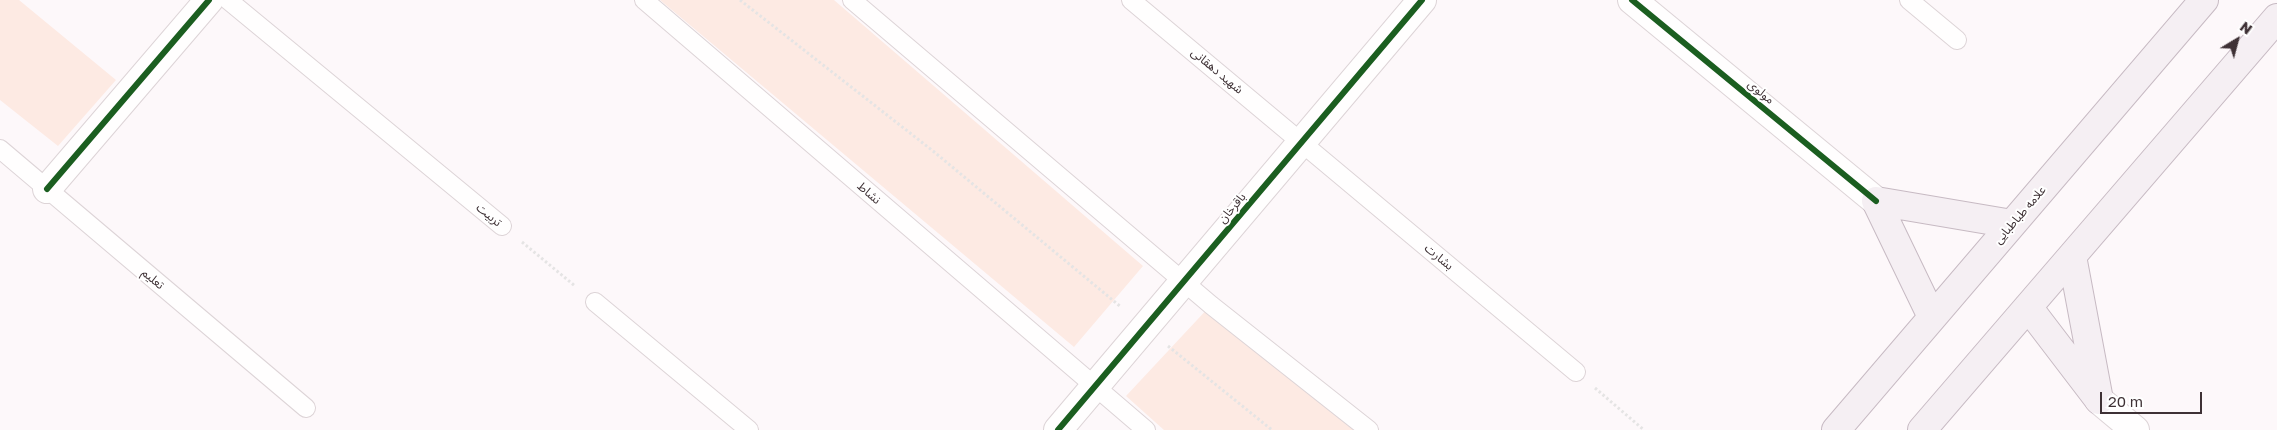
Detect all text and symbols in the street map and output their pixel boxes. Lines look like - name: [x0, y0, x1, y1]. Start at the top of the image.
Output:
- north arrow: [2212, 15, 2262, 65]
- text: N: [2237, 18, 2256, 38]
- street label: شهید دهقانی: [1188, 45, 1246, 97]
- street label: مولوی: [1745, 77, 1777, 107]
- street label: نشاط: [854, 179, 884, 207]
- street label: علامه طباطبایی: [1991, 183, 2049, 247]
- street label: باقرخان: [1215, 190, 1249, 226]
- street label: تربیت: [473, 200, 505, 230]
- street label: بشارت: [1422, 241, 1456, 273]
- street label: تعلیم: [139, 266, 167, 292]
- scale bar: [2102, 382, 2204, 414]
- text: 20 m: [2108, 392, 2143, 410]

